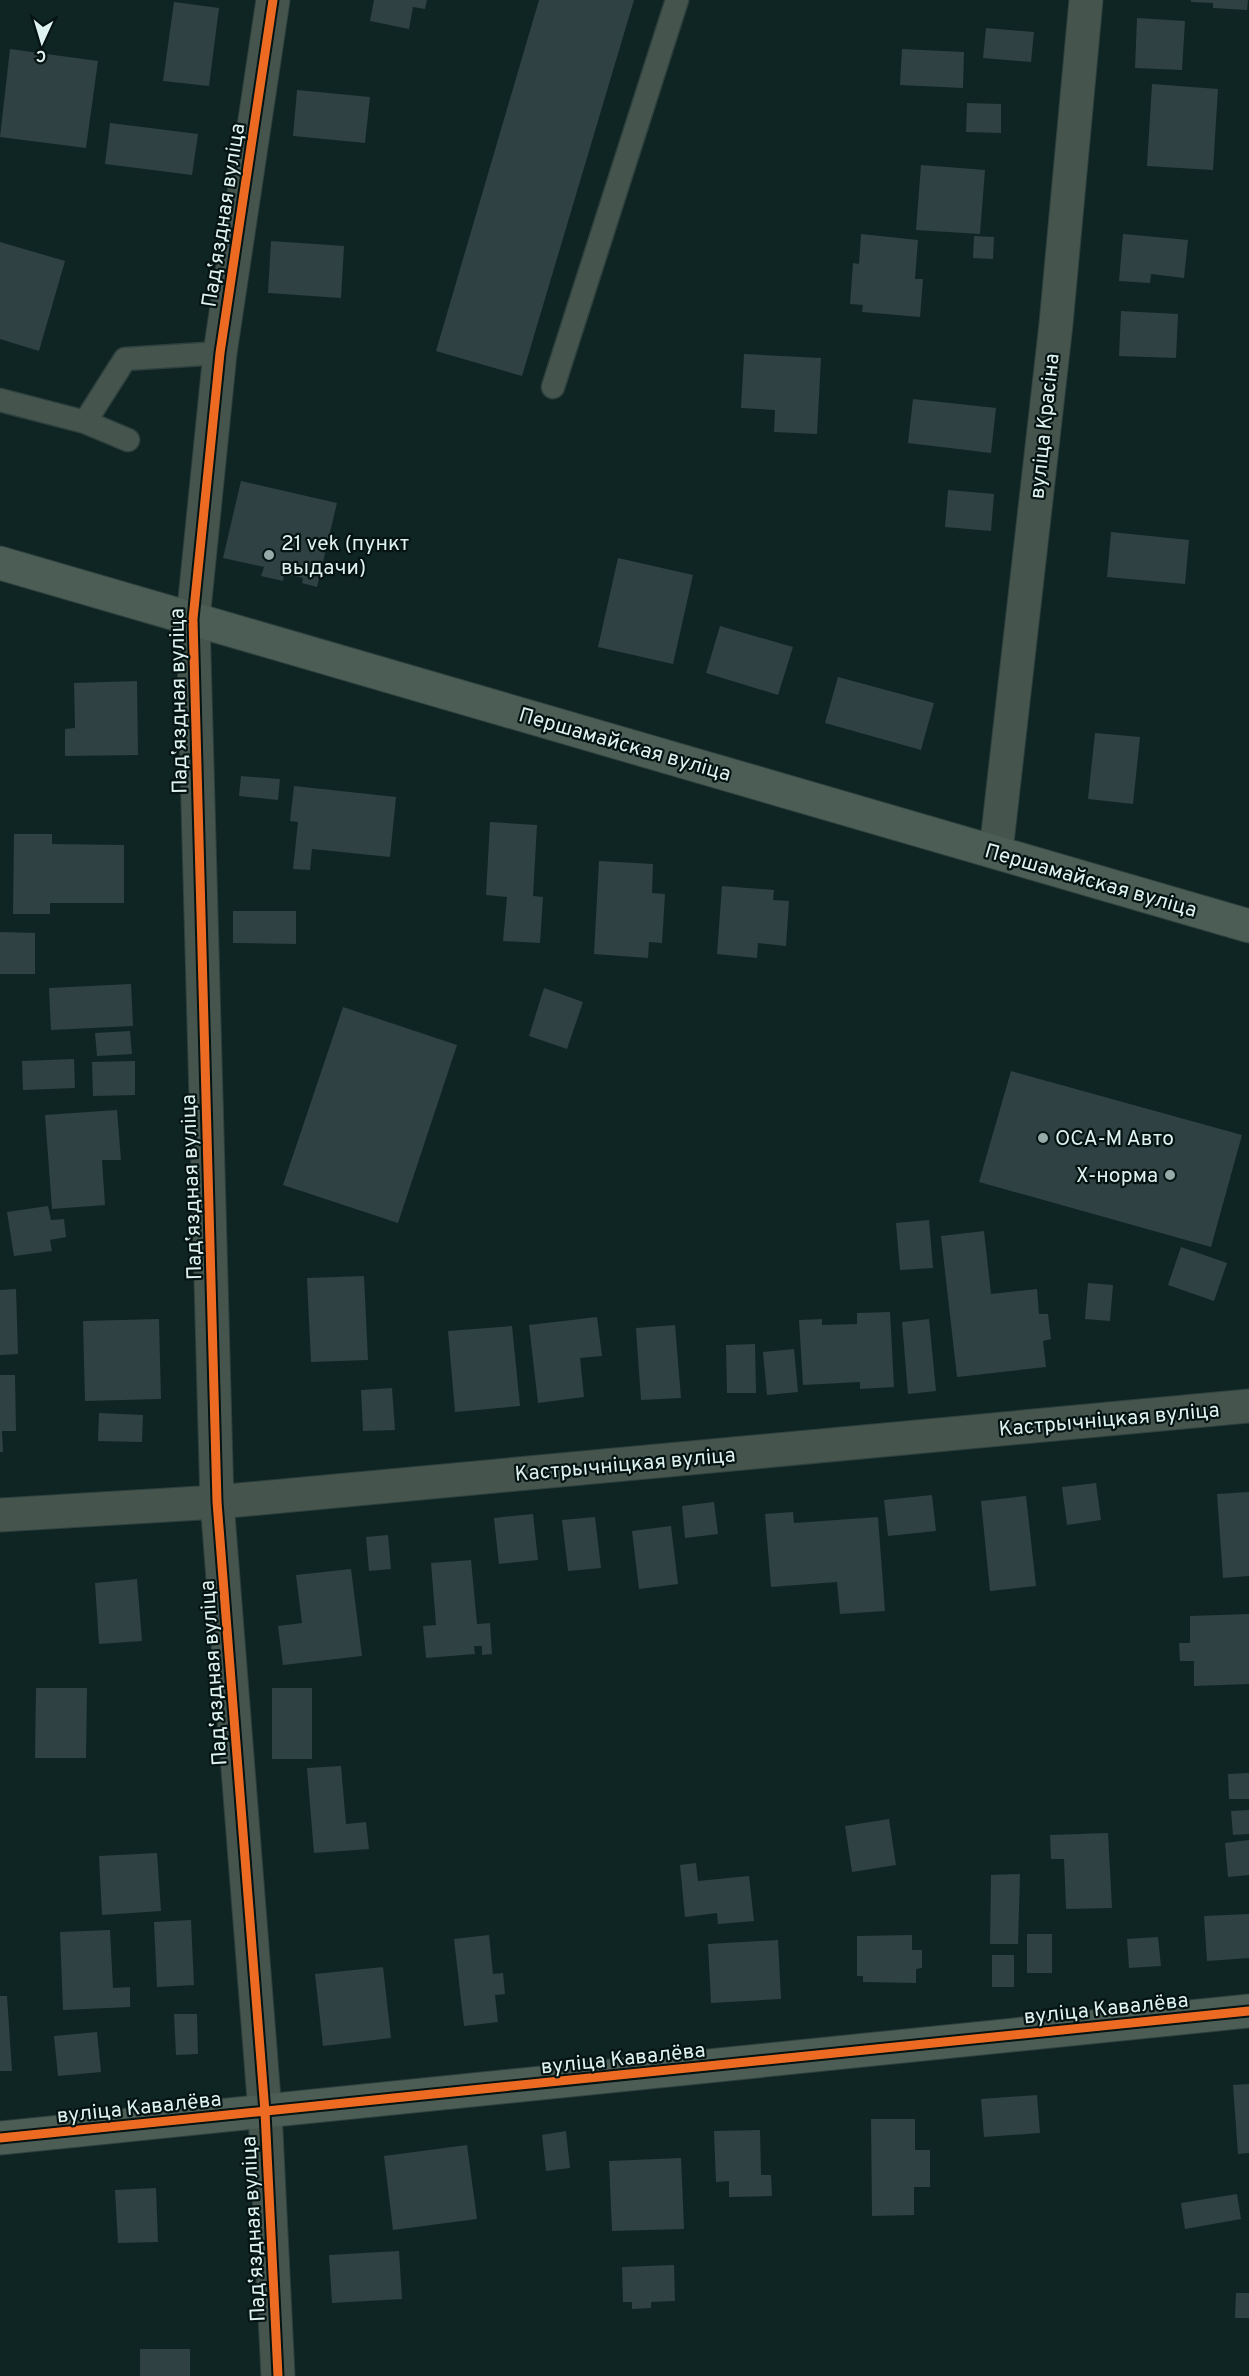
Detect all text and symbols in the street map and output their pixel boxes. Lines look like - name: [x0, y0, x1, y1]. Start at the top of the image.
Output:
- north arrow: [12, 12, 72, 72]
- text: С: [35, 45, 47, 65]
- street label: Падʼяздная вуліца: [197, 121, 252, 309]
- street label: вуліца Красіна: [1024, 352, 1067, 500]
- place label: 21 vek (пункт выдачи): [281, 531, 409, 582]
- marker: 21 vek (пункт выдачи): [262, 548, 276, 562]
- street label: Падʼяздная вуліца: [164, 608, 195, 794]
- street label: Першамайская вуліца: [515, 702, 734, 789]
- street label: Першамайская вуліца: [981, 838, 1200, 925]
- street label: Падʼяздная вуліца: [176, 1094, 209, 1280]
- place label: ОСА-М Авто: [1055, 1126, 1174, 1153]
- marker: ОСА-М Авто: [1036, 1131, 1050, 1145]
- place label: Х-норма: [1076, 1163, 1158, 1190]
- marker: Х-норма: [1163, 1168, 1177, 1182]
- street label: Кастрычніцкая вуліца: [998, 1397, 1221, 1444]
- street label: Кастрычніцкая вуліца: [514, 1442, 737, 1489]
- street label: Падʼяздная вуліца: [195, 1579, 234, 1767]
- street label: вуліца Кавалёва: [1023, 1987, 1190, 2032]
- street label: вуліца Кавалёва: [540, 2037, 707, 2082]
- street label: вуліца Кавалёва: [56, 2086, 223, 2131]
- street label: Падʼяздная вуліца: [236, 2135, 273, 2322]

